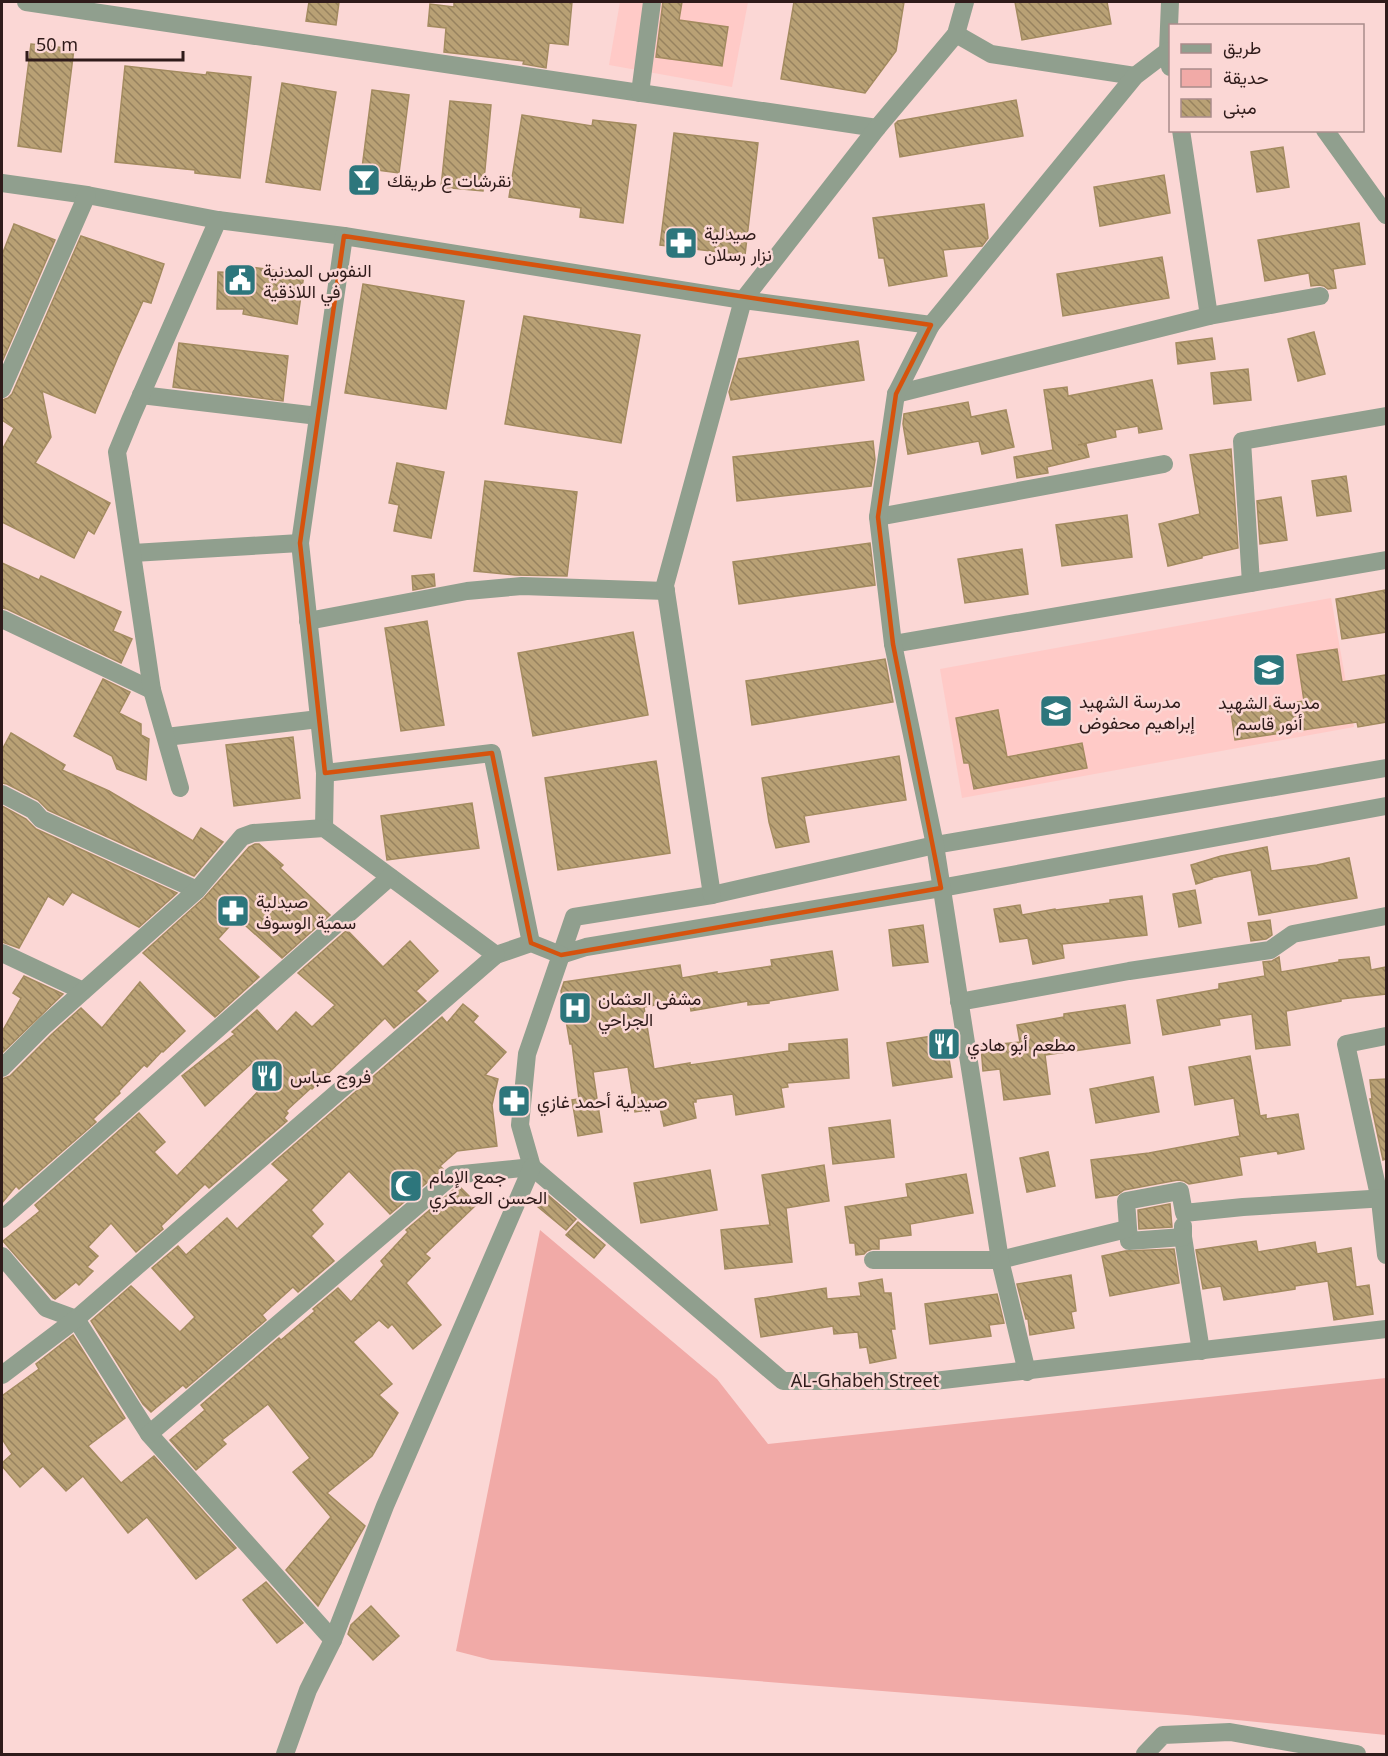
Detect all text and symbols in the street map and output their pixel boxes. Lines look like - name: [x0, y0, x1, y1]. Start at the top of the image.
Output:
- scale bar: [27, 24, 183, 62]
- legend: [1169, 24, 1364, 132]
- text: 50 m: [36, 32, 78, 56]
- text: طريق: [1223, 35, 1261, 59]
- text: حديقة: [1223, 65, 1269, 89]
- text: مبنى: [1223, 95, 1257, 119]
- bar icon: نقرشات ع طريقك: [346, 162, 382, 198]
- place label: نقرشات ع طريقك: [387, 168, 511, 193]
- place label: صيدلية نزار رسلان: [704, 221, 772, 266]
- pharmacy icon: صيدلية نزار رسلان: [663, 225, 699, 261]
- place label: النفوس المدنية في اللاذقية: [263, 258, 372, 307]
- public building icon: النفوس المدنية في اللاذقية: [222, 262, 258, 298]
- school or university icon: مدرسة الشهيد أنور قاسم: [1251, 652, 1287, 688]
- place label: مدرسة الشهيد إبراهيم محفوض: [1079, 689, 1195, 735]
- place label: مدرسة الشهيد أنور قاسم: [1218, 690, 1320, 736]
- school or university icon: مدرسة الشهيد إبراهيم محفوض: [1038, 693, 1074, 729]
- place label: صيدلية سمية الوسوف: [256, 889, 356, 934]
- pharmacy icon: صيدلية سمية الوسوف: [215, 893, 251, 929]
- place label: مشفى العثمان الجراحي: [598, 986, 701, 1035]
- hospital icon: مشفى العثمان الجراحي: [557, 990, 593, 1026]
- restaurant icon: مطعم أبو هادي: [926, 1026, 962, 1062]
- place label: مطعم أبو هادي: [967, 1032, 1076, 1060]
- restaurant icon: فروج عباس: [249, 1058, 285, 1094]
- place label: فروج عباس: [290, 1064, 371, 1089]
- pharmacy icon: صيدلية أحمد غازي: [496, 1083, 532, 1119]
- place label: صيدلية أحمد غازي: [537, 1089, 668, 1117]
- place label: جمع الإمام الحسن العسكري: [429, 1164, 547, 1213]
- mosque icon: جمع الإمام الحسن العسكري: [388, 1168, 424, 1204]
- street label: AL-Ghabeh Street: [791, 1368, 940, 1392]

